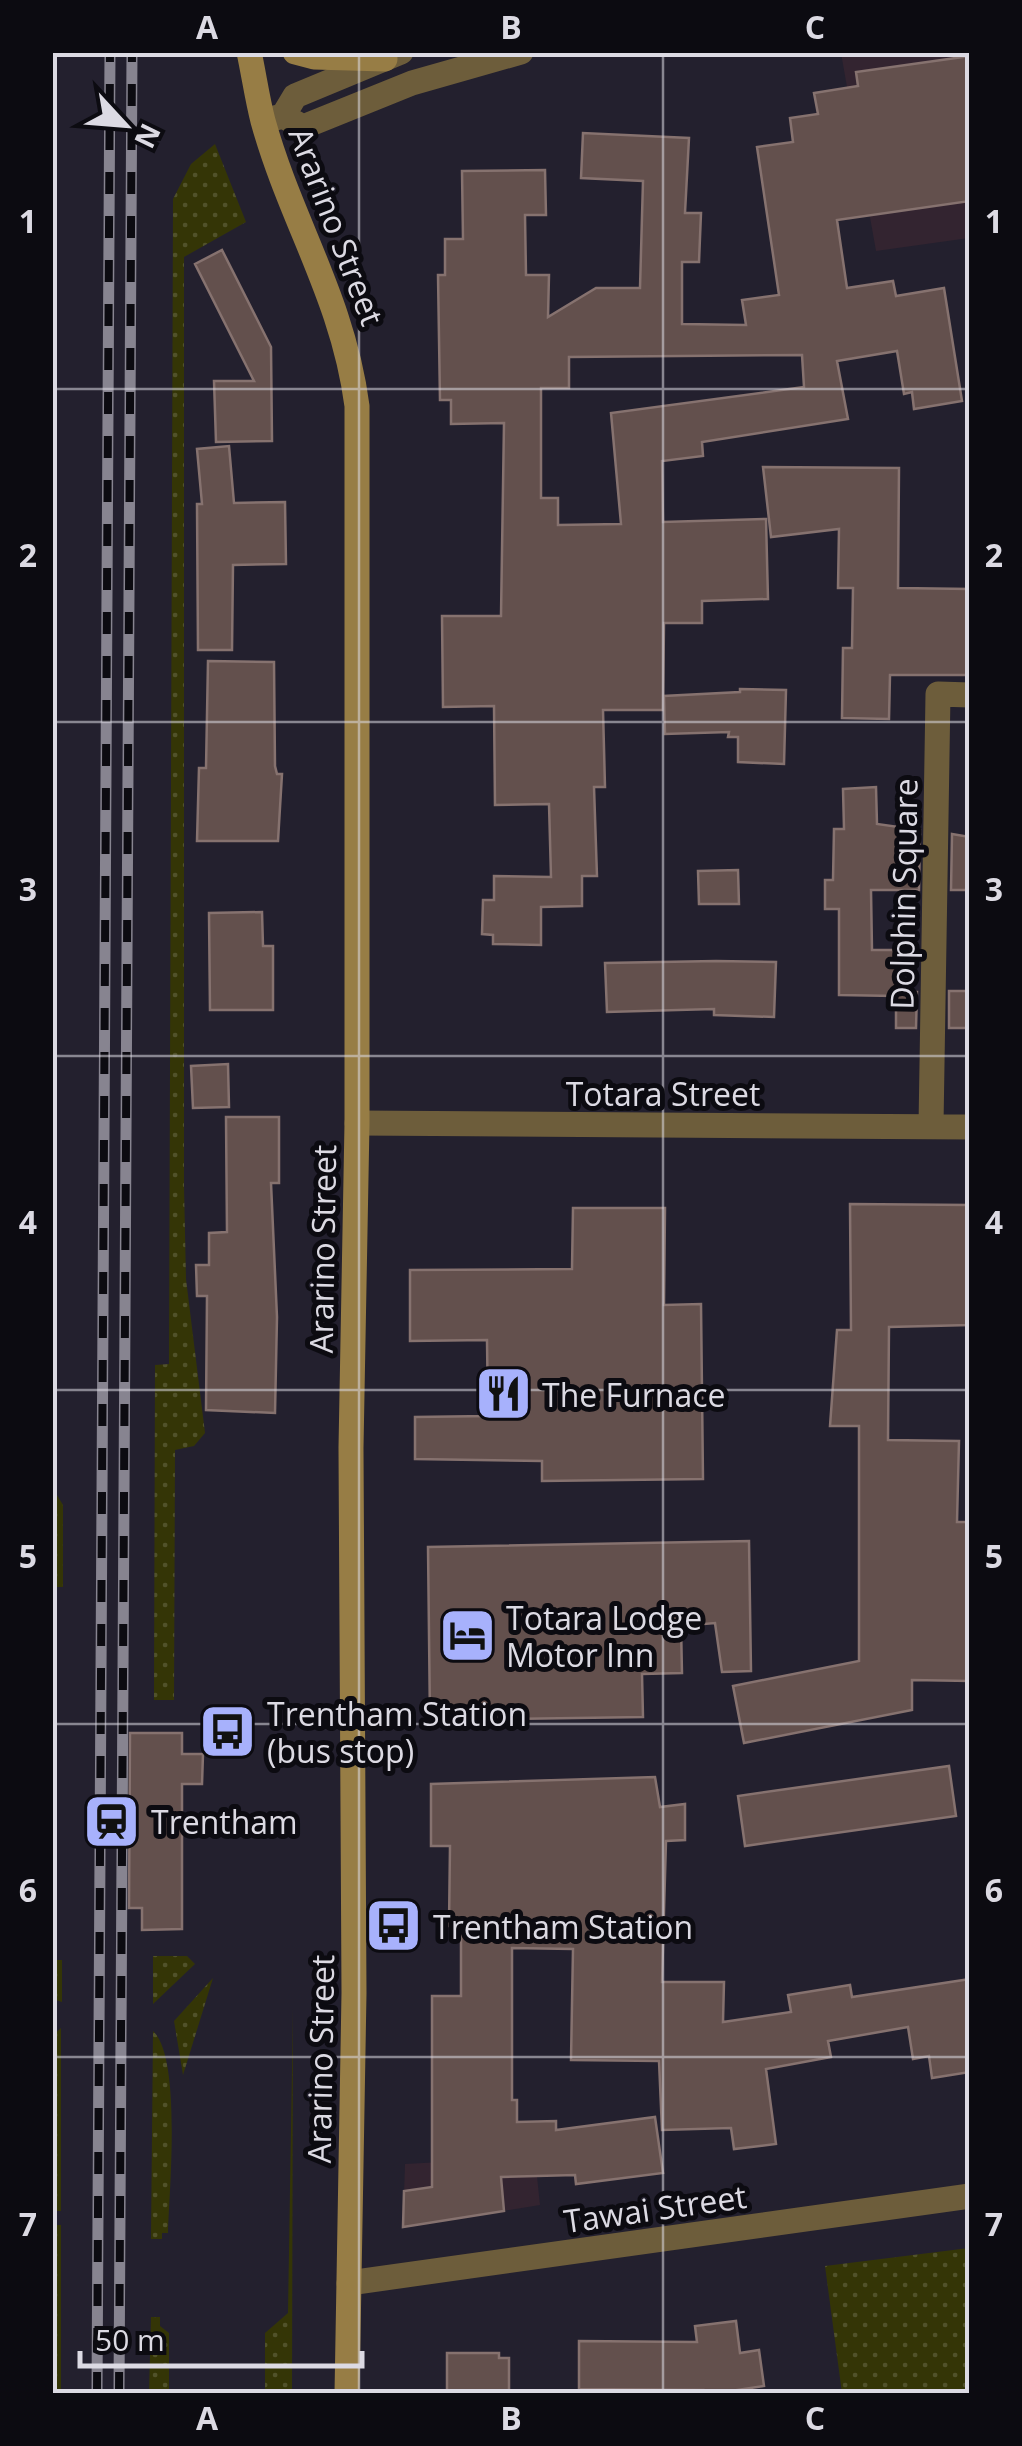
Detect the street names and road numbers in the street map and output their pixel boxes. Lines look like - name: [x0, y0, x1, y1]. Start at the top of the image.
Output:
- street label: Ararino Street: [280, 121, 394, 331]
- street label: Dolphin Square: [879, 778, 927, 1010]
- street label: Totara Street: [566, 1072, 760, 1115]
- street label: Ararino Street: [299, 1144, 345, 1354]
- street label: Ararino Street: [297, 1954, 343, 2164]
- street label: Tawai Street: [561, 2174, 749, 2242]

